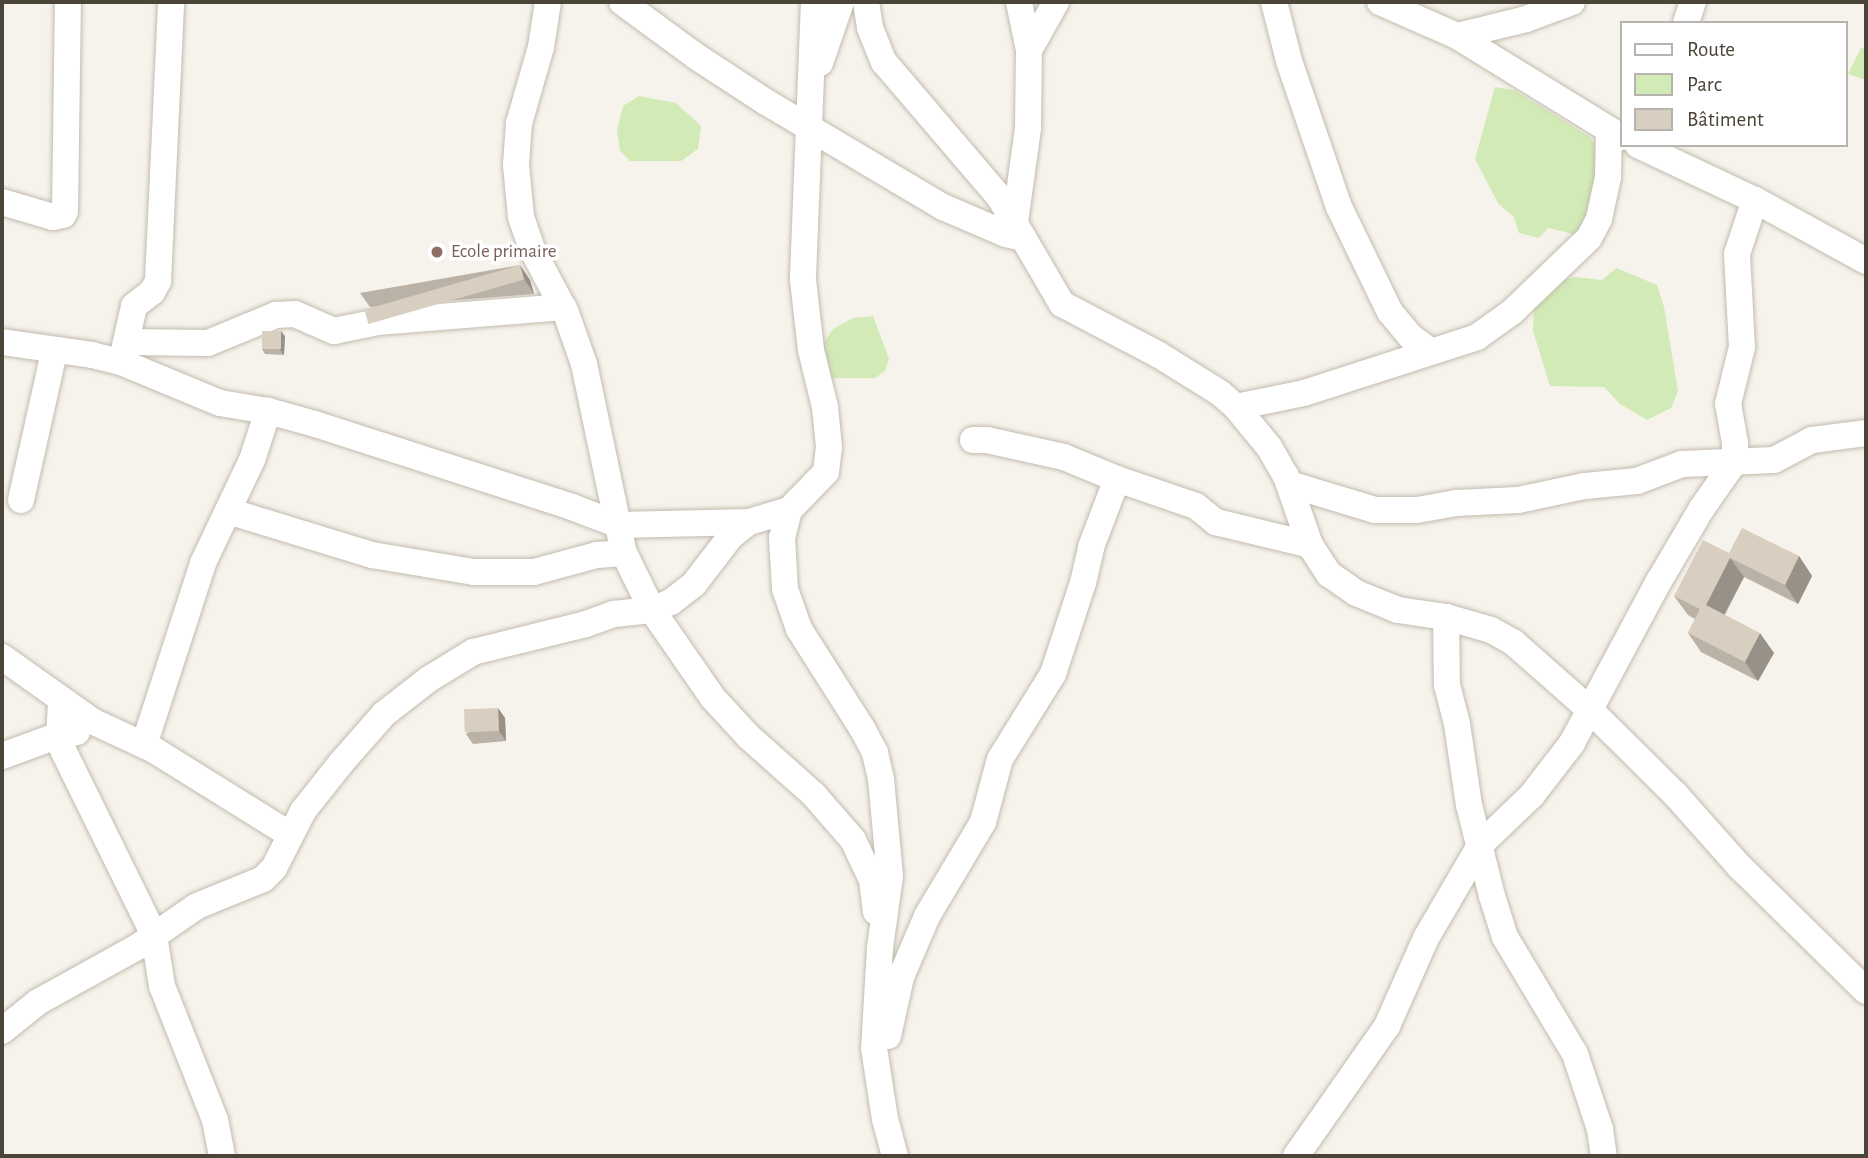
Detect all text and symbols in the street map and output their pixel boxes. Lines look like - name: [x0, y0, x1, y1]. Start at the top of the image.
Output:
- legend: [1619, 21, 1847, 147]
- text: Route: [1687, 39, 1735, 60]
- text: Parc: [1687, 74, 1722, 95]
- text: Bâtiment: [1687, 109, 1764, 130]
- place label: Ecole primaire: [451, 241, 557, 263]
- marker: Ecole primaire: [429, 244, 445, 260]

